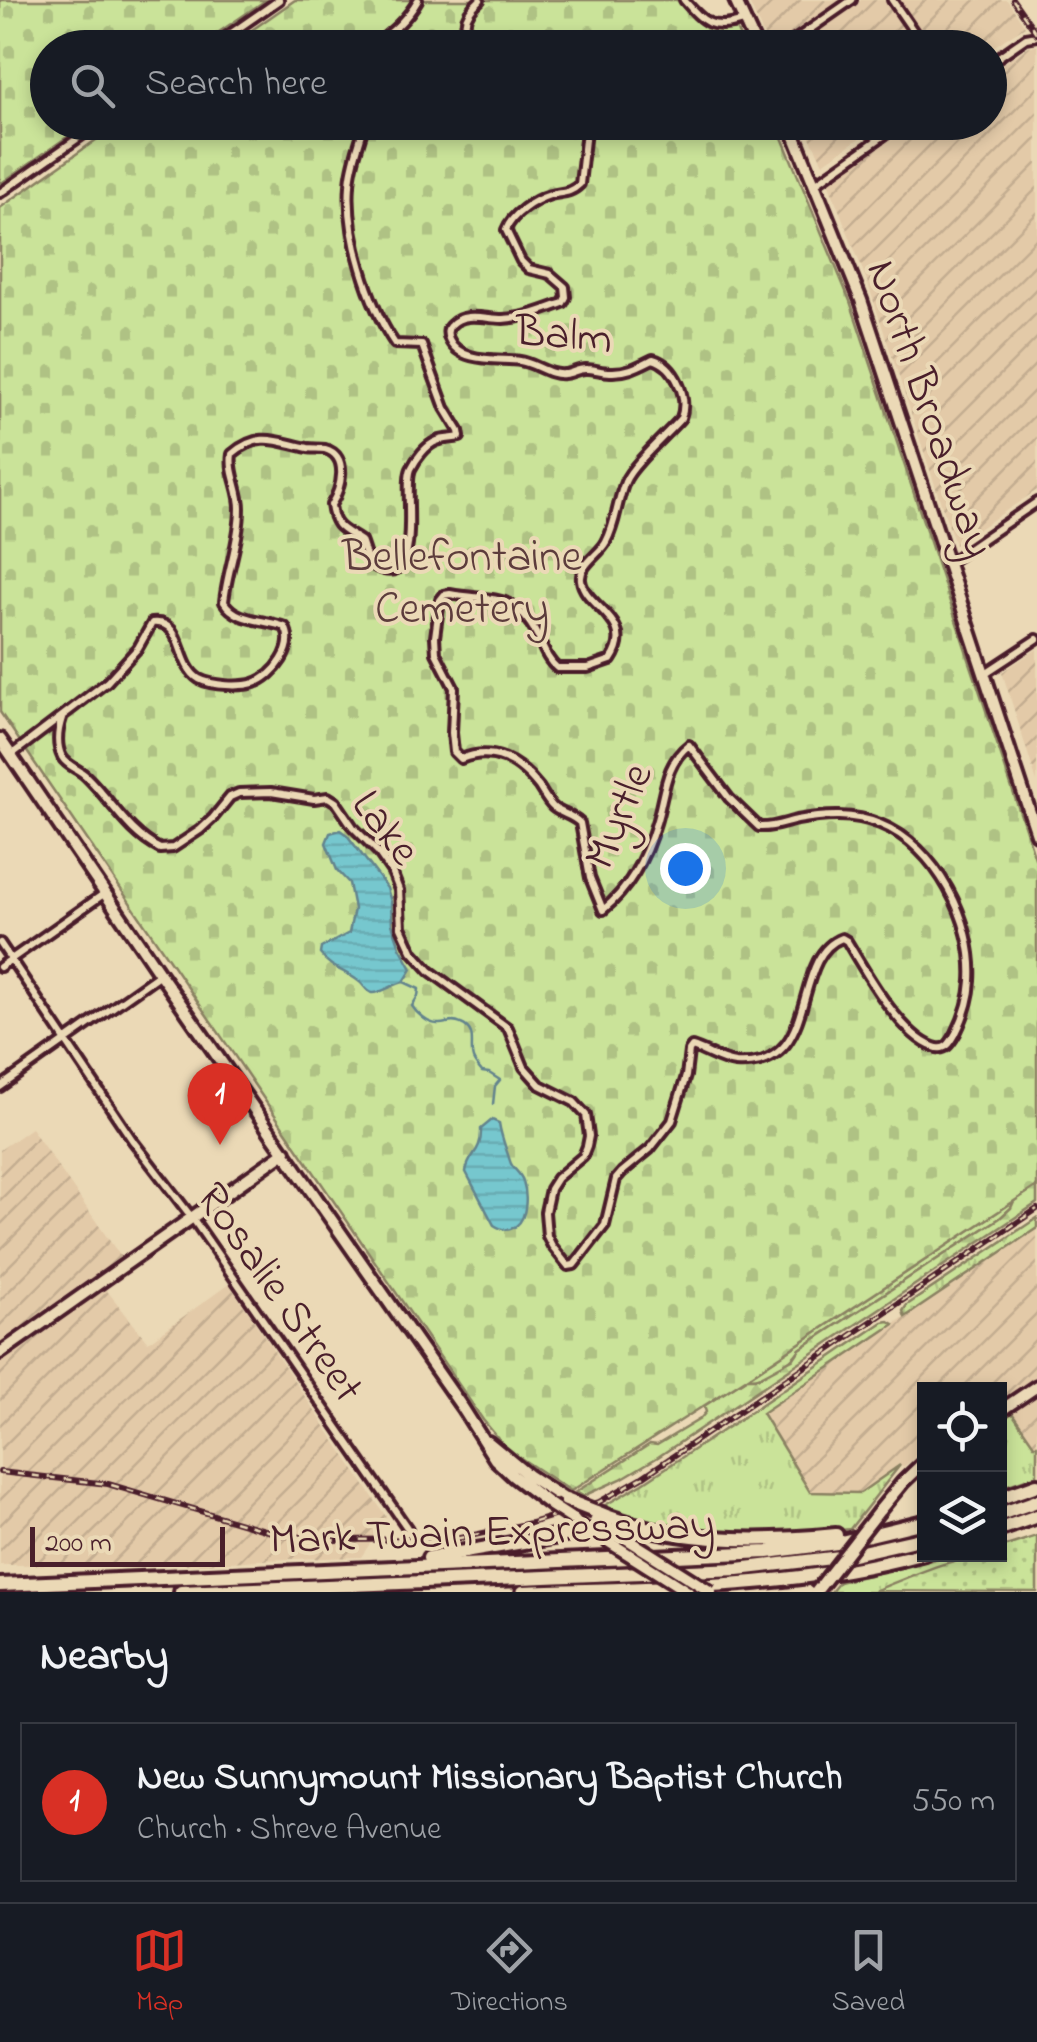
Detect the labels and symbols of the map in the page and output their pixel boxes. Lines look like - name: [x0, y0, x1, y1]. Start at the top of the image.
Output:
- street label: North Broadway: [846, 252, 1010, 568]
- street label: Balm: [511, 300, 615, 374]
- park label: Bellefontaine Cemetery: [341, 526, 583, 644]
- street label: Myrtle: [569, 753, 673, 880]
- street label: Lake: [333, 777, 435, 882]
- your location: [660, 843, 711, 894]
- pin: 1: [188, 1062, 252, 1145]
- street label: Rosalie Street: [177, 1170, 378, 1418]
- street label: Mark Twain Expressway: [268, 1493, 716, 1575]
- scale bar: [30, 1522, 225, 1566]

